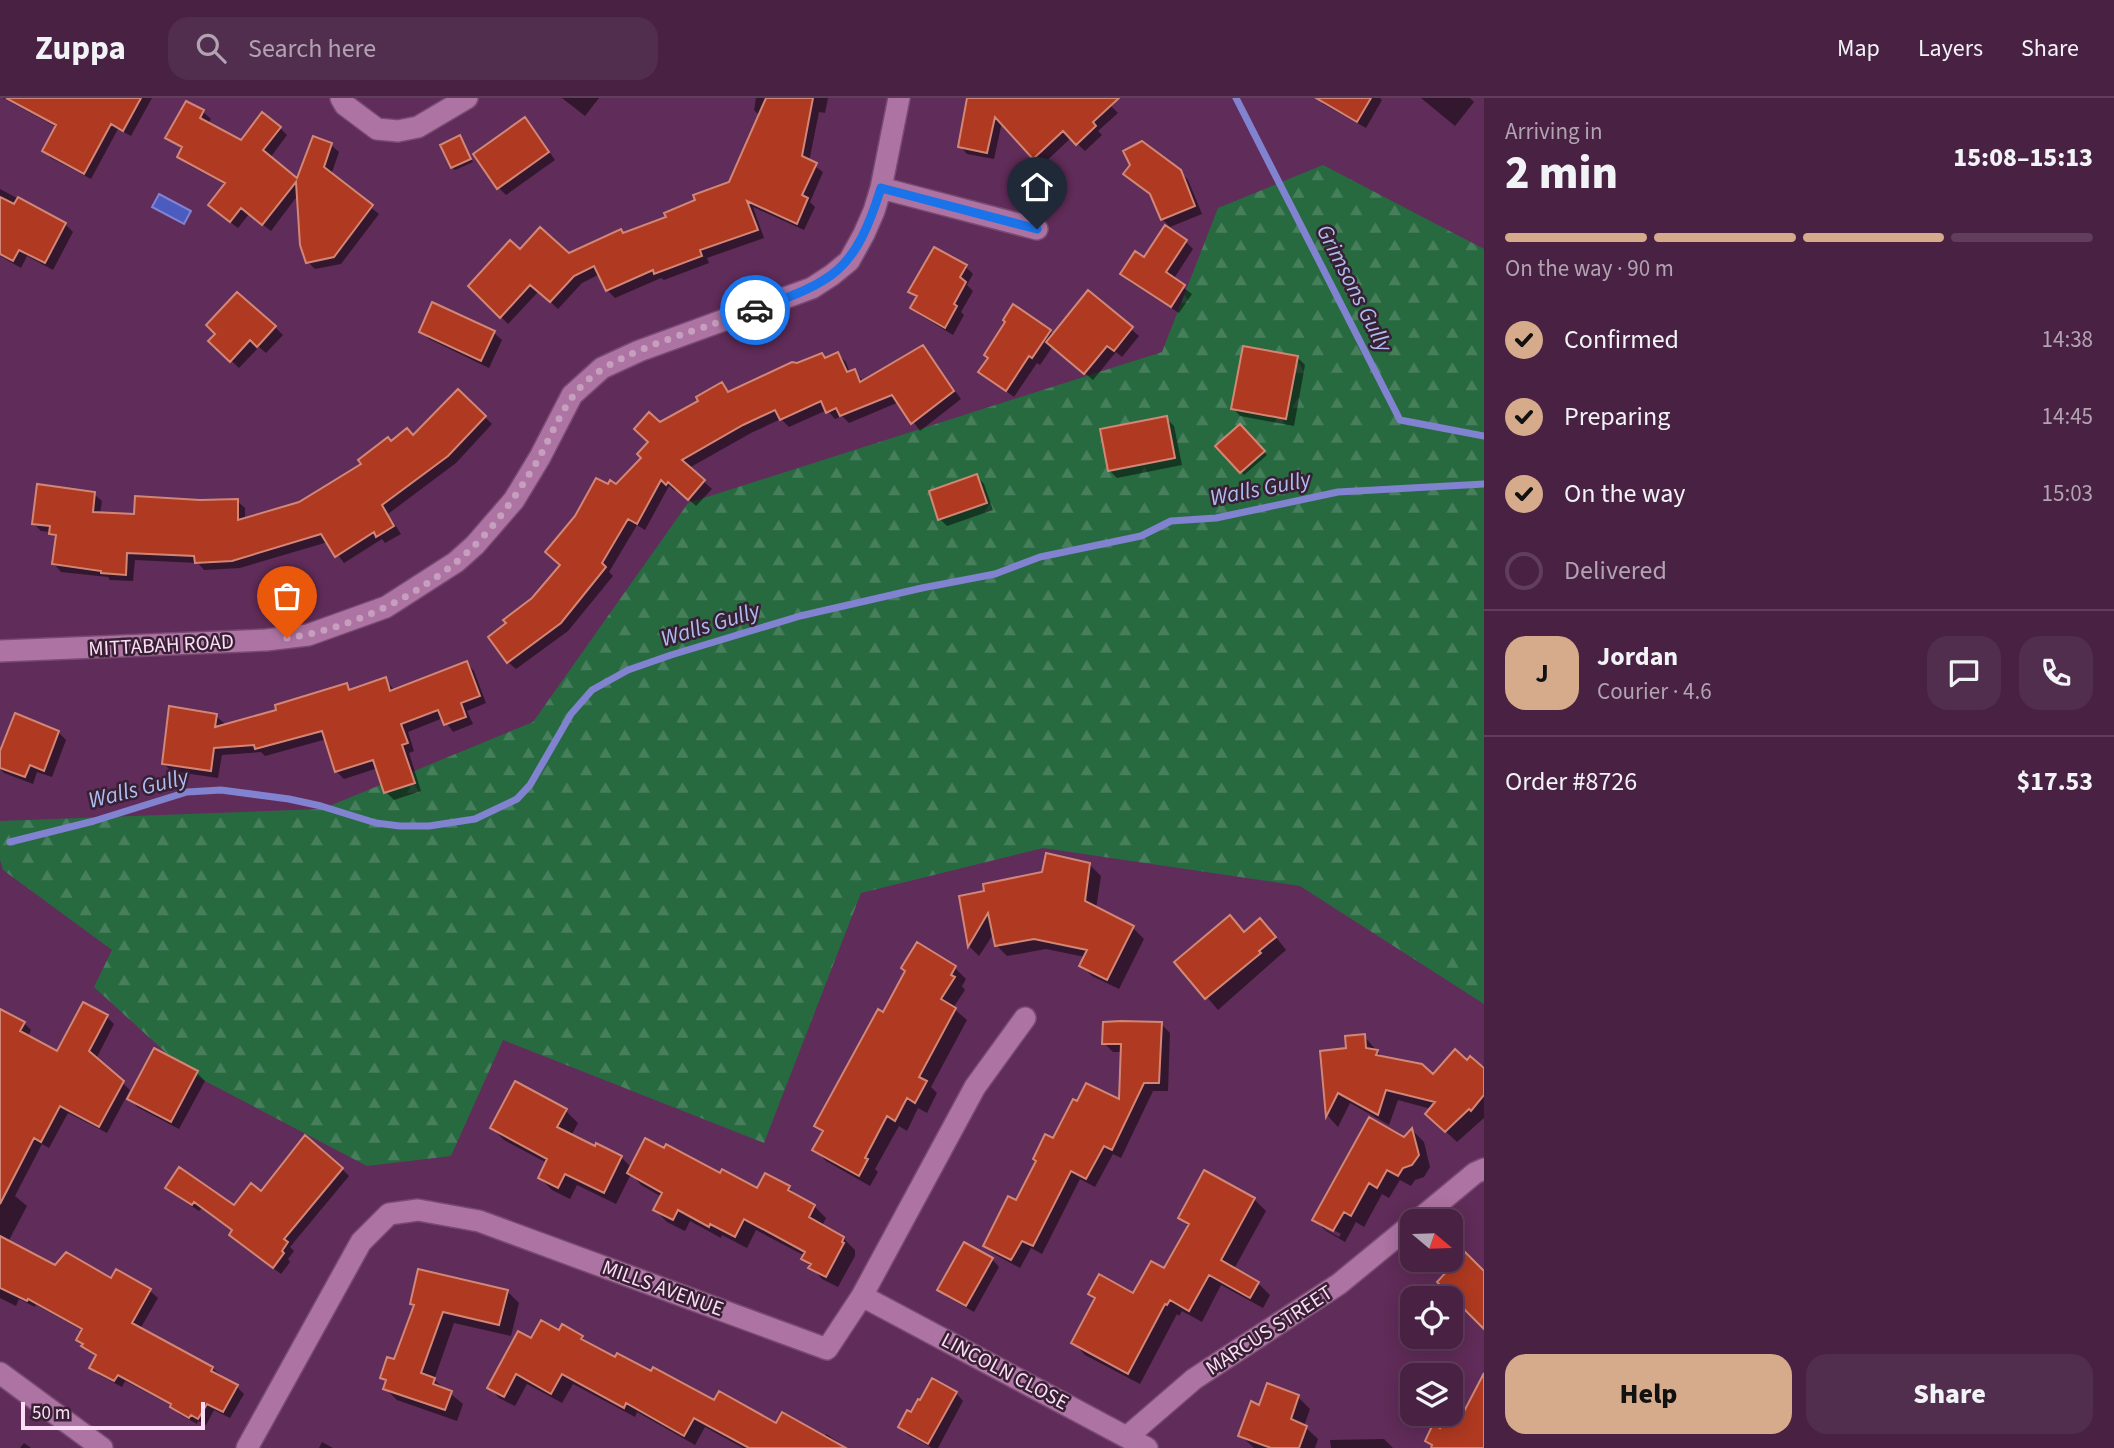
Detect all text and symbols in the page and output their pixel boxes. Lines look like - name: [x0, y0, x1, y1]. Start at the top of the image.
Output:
- search box: [168, 17, 658, 80]
- text: Zuppa: [35, 25, 126, 72]
- icon: search: [192, 29, 230, 67]
- text: Search here: [248, 30, 376, 67]
- text: Map: [1837, 31, 1880, 66]
- text: Layers: [1918, 31, 1983, 66]
- text: Share: [2021, 31, 2079, 66]
- text: Arriving in: [1505, 115, 1603, 148]
- text: 15:08–15:13: [1953, 139, 2093, 176]
- text: 2 min: [1505, 141, 1618, 206]
- pin: [1007, 157, 1067, 229]
- icon: home: [1018, 168, 1056, 206]
- water label: Grimsons Gully: [1308, 219, 1402, 359]
- text: On the way · 90 m: [1505, 252, 1674, 285]
- courier: [720, 275, 790, 345]
- icon: car: [736, 291, 774, 329]
- icon: check: [1505, 321, 1543, 359]
- text: Confirmed: [1564, 321, 1679, 358]
- text: 14:38: [2042, 323, 2093, 356]
- icon: check: [1505, 398, 1543, 436]
- text: Preparing: [1564, 398, 1670, 435]
- text: 14:45: [2042, 400, 2093, 433]
- water label: Walls Gully: [1207, 462, 1315, 514]
- icon: check: [1505, 475, 1543, 513]
- text: On the way: [1564, 475, 1685, 512]
- text: 15:03: [2042, 477, 2093, 510]
- text: Delivered: [1564, 552, 1667, 589]
- pin: [257, 566, 317, 638]
- icon: bag: [268, 577, 306, 615]
- water label: Walls Gully: [657, 593, 765, 655]
- street label: MITTABAH ROAD: [88, 626, 234, 664]
- button: chat: [1927, 636, 2001, 710]
- button: phone: [2019, 636, 2093, 710]
- text: Jordan: [1597, 638, 1678, 675]
- text: J: [1535, 655, 1549, 692]
- text: Courier · 4.6: [1597, 675, 1712, 708]
- water label: Walls Gully: [85, 760, 193, 817]
- text: Order #8726: [1505, 763, 1637, 800]
- text: $17.53: [2017, 763, 2093, 800]
- north arrow: [1400, 1209, 1463, 1272]
- map controls: [1400, 1209, 1463, 1426]
- street label: MILLS AVENUE: [598, 1252, 728, 1324]
- street label: MARCUS STREET: [1199, 1278, 1339, 1382]
- button: locate: [1400, 1286, 1463, 1349]
- street label: LINCOLN CLOSE: [936, 1325, 1074, 1417]
- button: Help: [1505, 1354, 1792, 1434]
- button: Share: [1806, 1354, 2093, 1434]
- button: layers: [1400, 1363, 1463, 1426]
- scale bar: [21, 1399, 205, 1431]
- text: 50 m: [32, 1400, 70, 1427]

